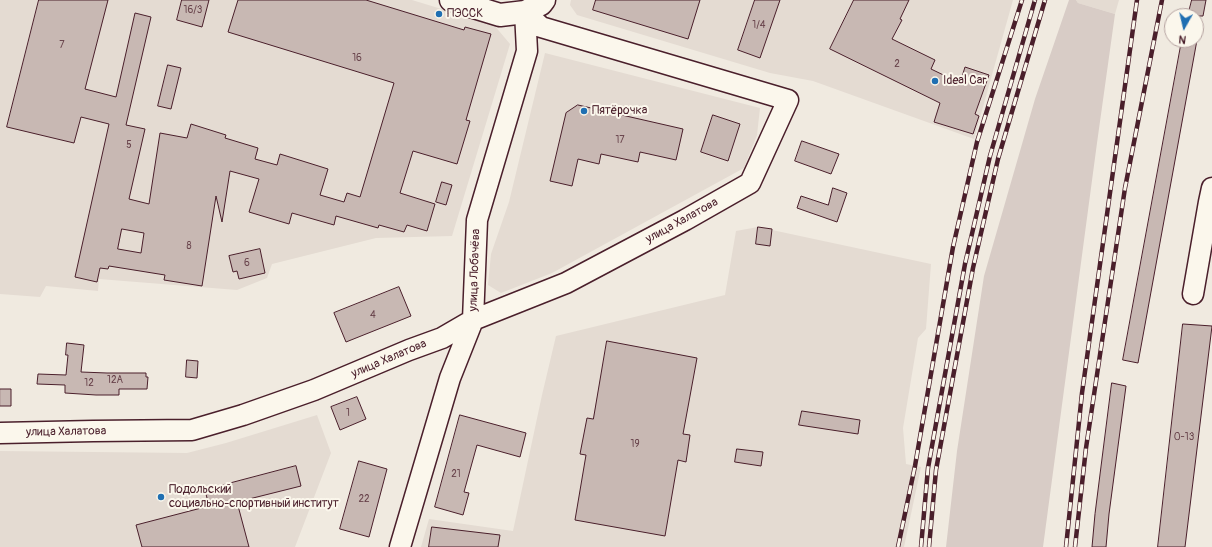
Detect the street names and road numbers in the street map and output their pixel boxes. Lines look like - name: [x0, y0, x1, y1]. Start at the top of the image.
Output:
- street label: улица Халатова: [643, 195, 721, 247]
- street label: улица Лобачёва: [466, 228, 484, 312]
- street label: улица Халатова: [349, 337, 429, 381]
- street label: улица Халатова: [26, 424, 106, 440]

